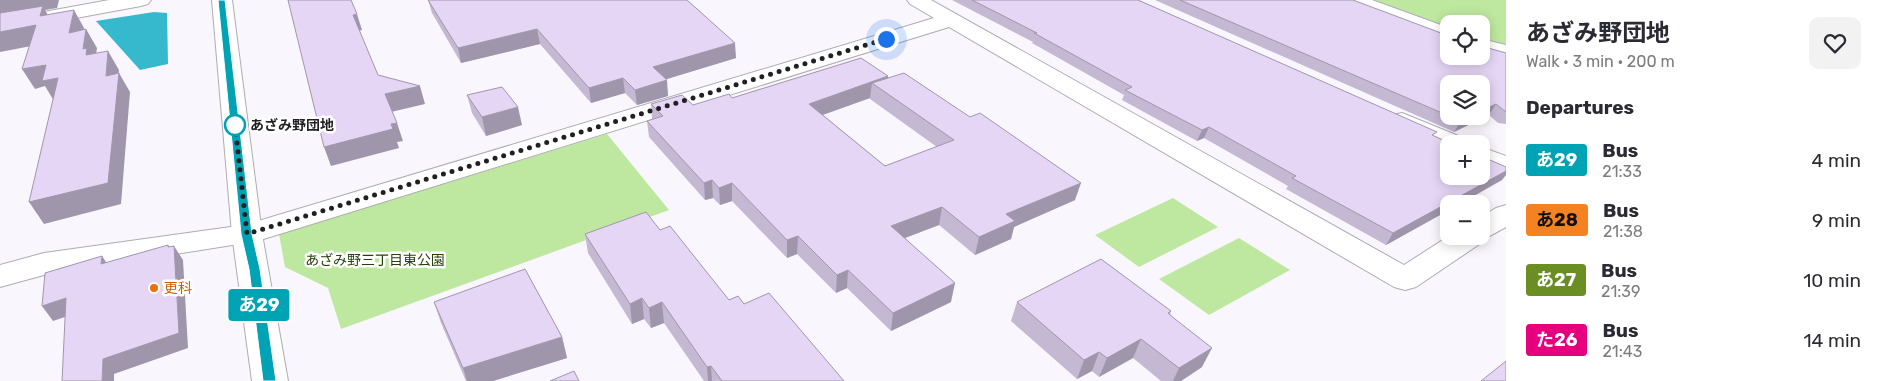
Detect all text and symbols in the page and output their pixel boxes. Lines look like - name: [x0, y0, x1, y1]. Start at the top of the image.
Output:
- map controls: [1440, 15, 1490, 245]
- button: locate: [1440, 15, 1490, 65]
- button: heart: [1809, 17, 1861, 69]
- text: あざみ野団地: [1526, 19, 1670, 47]
- your location: [874, 27, 899, 52]
- text: Walk · 3 min · 200 m: [1526, 52, 1675, 71]
- button: layers: [1440, 75, 1490, 125]
- text: Departures: [1526, 96, 1634, 119]
- marker: あざみ野団地: [224, 114, 246, 136]
- place label: あざみ野団地: [250, 117, 334, 134]
- button: +: [1440, 135, 1490, 185]
- text: Bus: [1602, 139, 1638, 162]
- text: あ29: [1536, 149, 1577, 171]
- text: 4 min: [1812, 149, 1861, 172]
- text: 21:33: [1602, 162, 1642, 181]
- button: −: [1440, 195, 1490, 245]
- text: Bus: [1603, 199, 1639, 222]
- text: あ28: [1536, 209, 1578, 231]
- text: 9 min: [1812, 209, 1861, 232]
- text: 21:38: [1603, 222, 1643, 241]
- park label: あざみ野三丁目東公園: [305, 252, 445, 269]
- text: Bus: [1601, 259, 1637, 282]
- text: あ27: [1536, 269, 1576, 291]
- text: 10 min: [1803, 269, 1861, 292]
- place label: 更科: [164, 280, 192, 297]
- marker: 更科: [148, 282, 160, 294]
- text: 21:39: [1601, 282, 1640, 301]
- line badge: あ29: [230, 289, 288, 321]
- text: あ29: [238, 294, 280, 316]
- text: Bus: [1602, 319, 1638, 342]
- text: た26: [1536, 329, 1577, 351]
- text: 14 min: [1803, 329, 1861, 352]
- text: 21:43: [1602, 342, 1642, 361]

